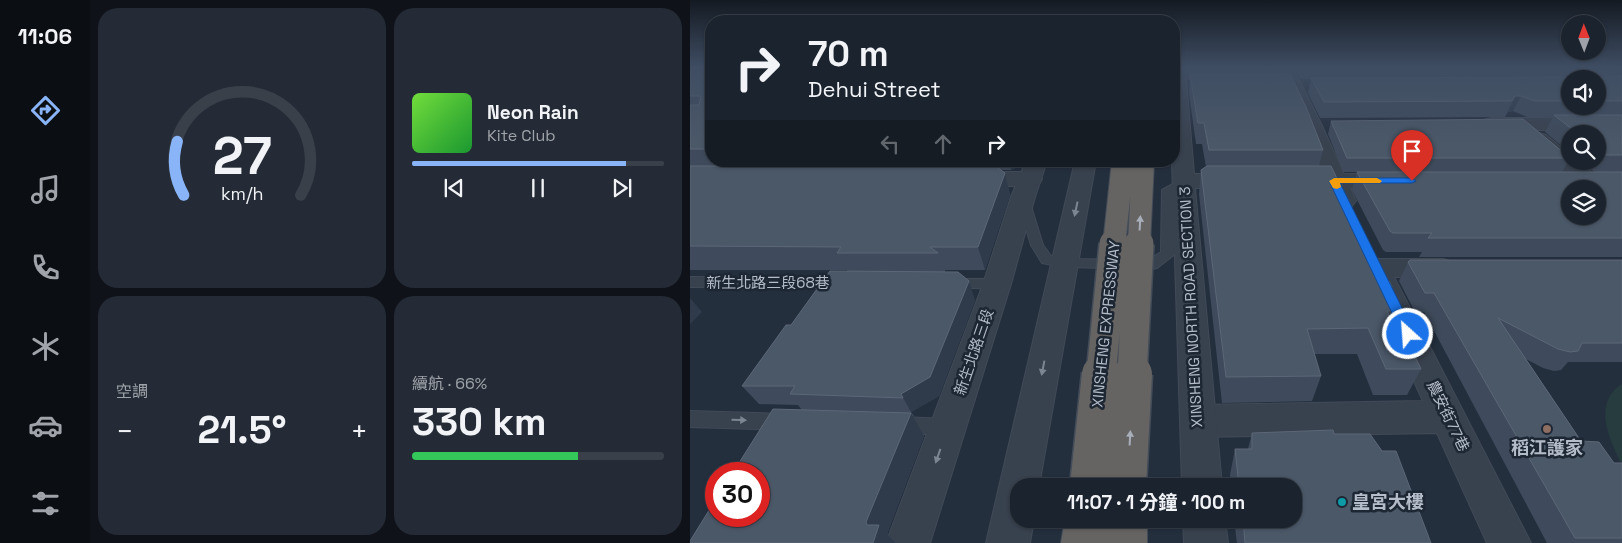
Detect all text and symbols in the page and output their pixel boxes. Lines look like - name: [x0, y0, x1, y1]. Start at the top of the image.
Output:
- north arrow: [1561, 15, 1606, 60]
- map controls: [1561, 15, 1606, 225]
- text: 11:06: [18, 22, 72, 50]
- text: 70 m: [808, 32, 889, 76]
- icon: right: [725, 35, 790, 100]
- button: sound: [1561, 70, 1606, 115]
- text: Dehui Street: [808, 75, 941, 103]
- icon: directions: [28, 93, 63, 128]
- text: Neon Rain: [487, 100, 579, 125]
- text: 27: [212, 123, 272, 189]
- text: Kite Club: [487, 125, 556, 146]
- button: search: [1561, 125, 1606, 170]
- icon: left: [876, 130, 904, 158]
- icon: ahead: [929, 130, 957, 158]
- icon: right: [982, 130, 1010, 158]
- pin: [1391, 130, 1433, 181]
- icon: arrive: [1398, 137, 1426, 165]
- icon: music: [28, 172, 63, 207]
- icon: previous: [440, 174, 468, 202]
- icon: pause: [524, 174, 552, 202]
- icon: next: [608, 174, 636, 202]
- button: layers: [1561, 180, 1606, 225]
- text: km/h: [221, 182, 263, 205]
- street label: XINSHENG NORTH ROAD SECTION 3: [1175, 186, 1206, 428]
- one-way arrow: [1072, 201, 1080, 216]
- one-way arrow: [1136, 215, 1144, 231]
- street label: XINSHENG EXPRESSWAY: [1087, 239, 1124, 408]
- icon: phone: [28, 250, 63, 285]
- street label: 新生北路三段68巷: [706, 273, 830, 292]
- street label: 新生北路三段: [950, 306, 997, 397]
- position arrow: [1381, 307, 1433, 359]
- icon: climate: [28, 329, 63, 364]
- one-way arrow: [1039, 361, 1047, 376]
- text: 續航 · 66%: [412, 373, 487, 394]
- street label: 農安街77巷: [1423, 377, 1474, 455]
- text: 空調: [116, 381, 148, 402]
- text: 330 km: [412, 398, 546, 446]
- text: 21.5°: [198, 406, 286, 454]
- icon: car: [28, 408, 63, 443]
- text: −: [116, 413, 133, 449]
- text: +: [351, 413, 368, 449]
- one-way arrow: [731, 417, 747, 425]
- marker: 稻江護家: [1541, 423, 1553, 435]
- one-way arrow: [1126, 429, 1134, 445]
- place label: 稻江護家: [1511, 436, 1583, 459]
- one-way arrow: [934, 449, 942, 464]
- speed limit sign: 30: [705, 462, 770, 527]
- icon: filters: [28, 486, 63, 521]
- text: 11:07 · 1 分鐘 · 100 m: [1067, 490, 1245, 515]
- place label: 皇宮大樓: [1352, 490, 1424, 513]
- marker: 皇宮大樓: [1336, 496, 1348, 508]

